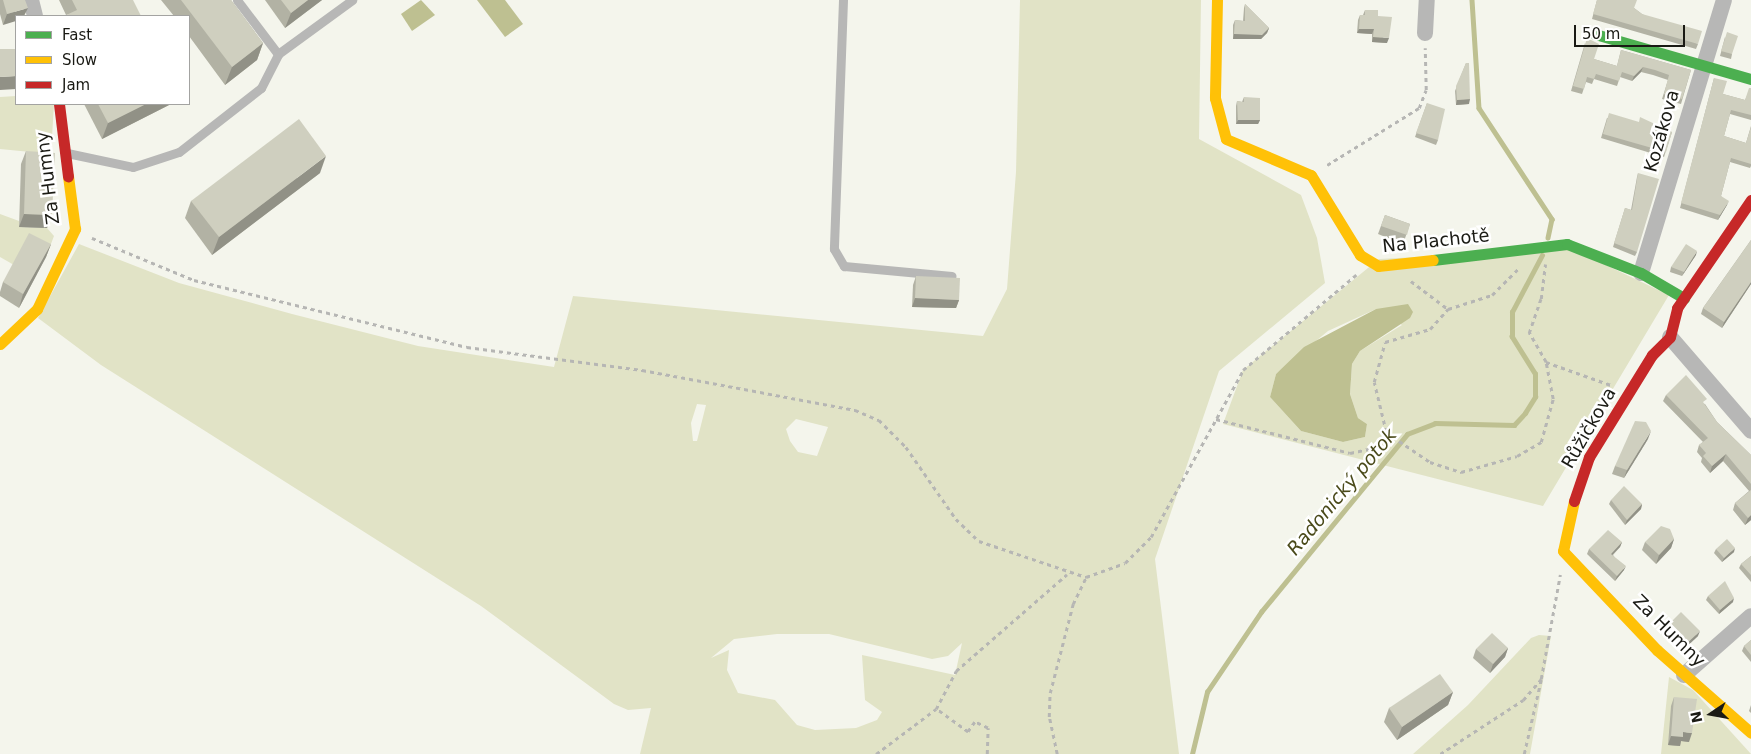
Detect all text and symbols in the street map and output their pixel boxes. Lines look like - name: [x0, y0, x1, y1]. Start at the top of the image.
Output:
- legend: [15, 15, 190, 105]
- scale bar: [1576, 15, 1687, 47]
- text: 50 m: [1582, 25, 1620, 43]
- text: Fast: [62, 26, 92, 44]
- text: Slow: [62, 51, 97, 69]
- text: Jam: [62, 76, 90, 94]
- street label: Kozákova: [1640, 87, 1684, 175]
- street label: Za Humny: [32, 130, 64, 226]
- street label: Na Plachotě: [1381, 225, 1491, 257]
- street label: Růžičkova: [1557, 384, 1621, 472]
- water label: Radonický potok: [1282, 424, 1402, 560]
- street label: Za Humny: [1628, 590, 1710, 672]
- north arrow: [1686, 689, 1736, 739]
- text: N: [1687, 710, 1705, 725]

